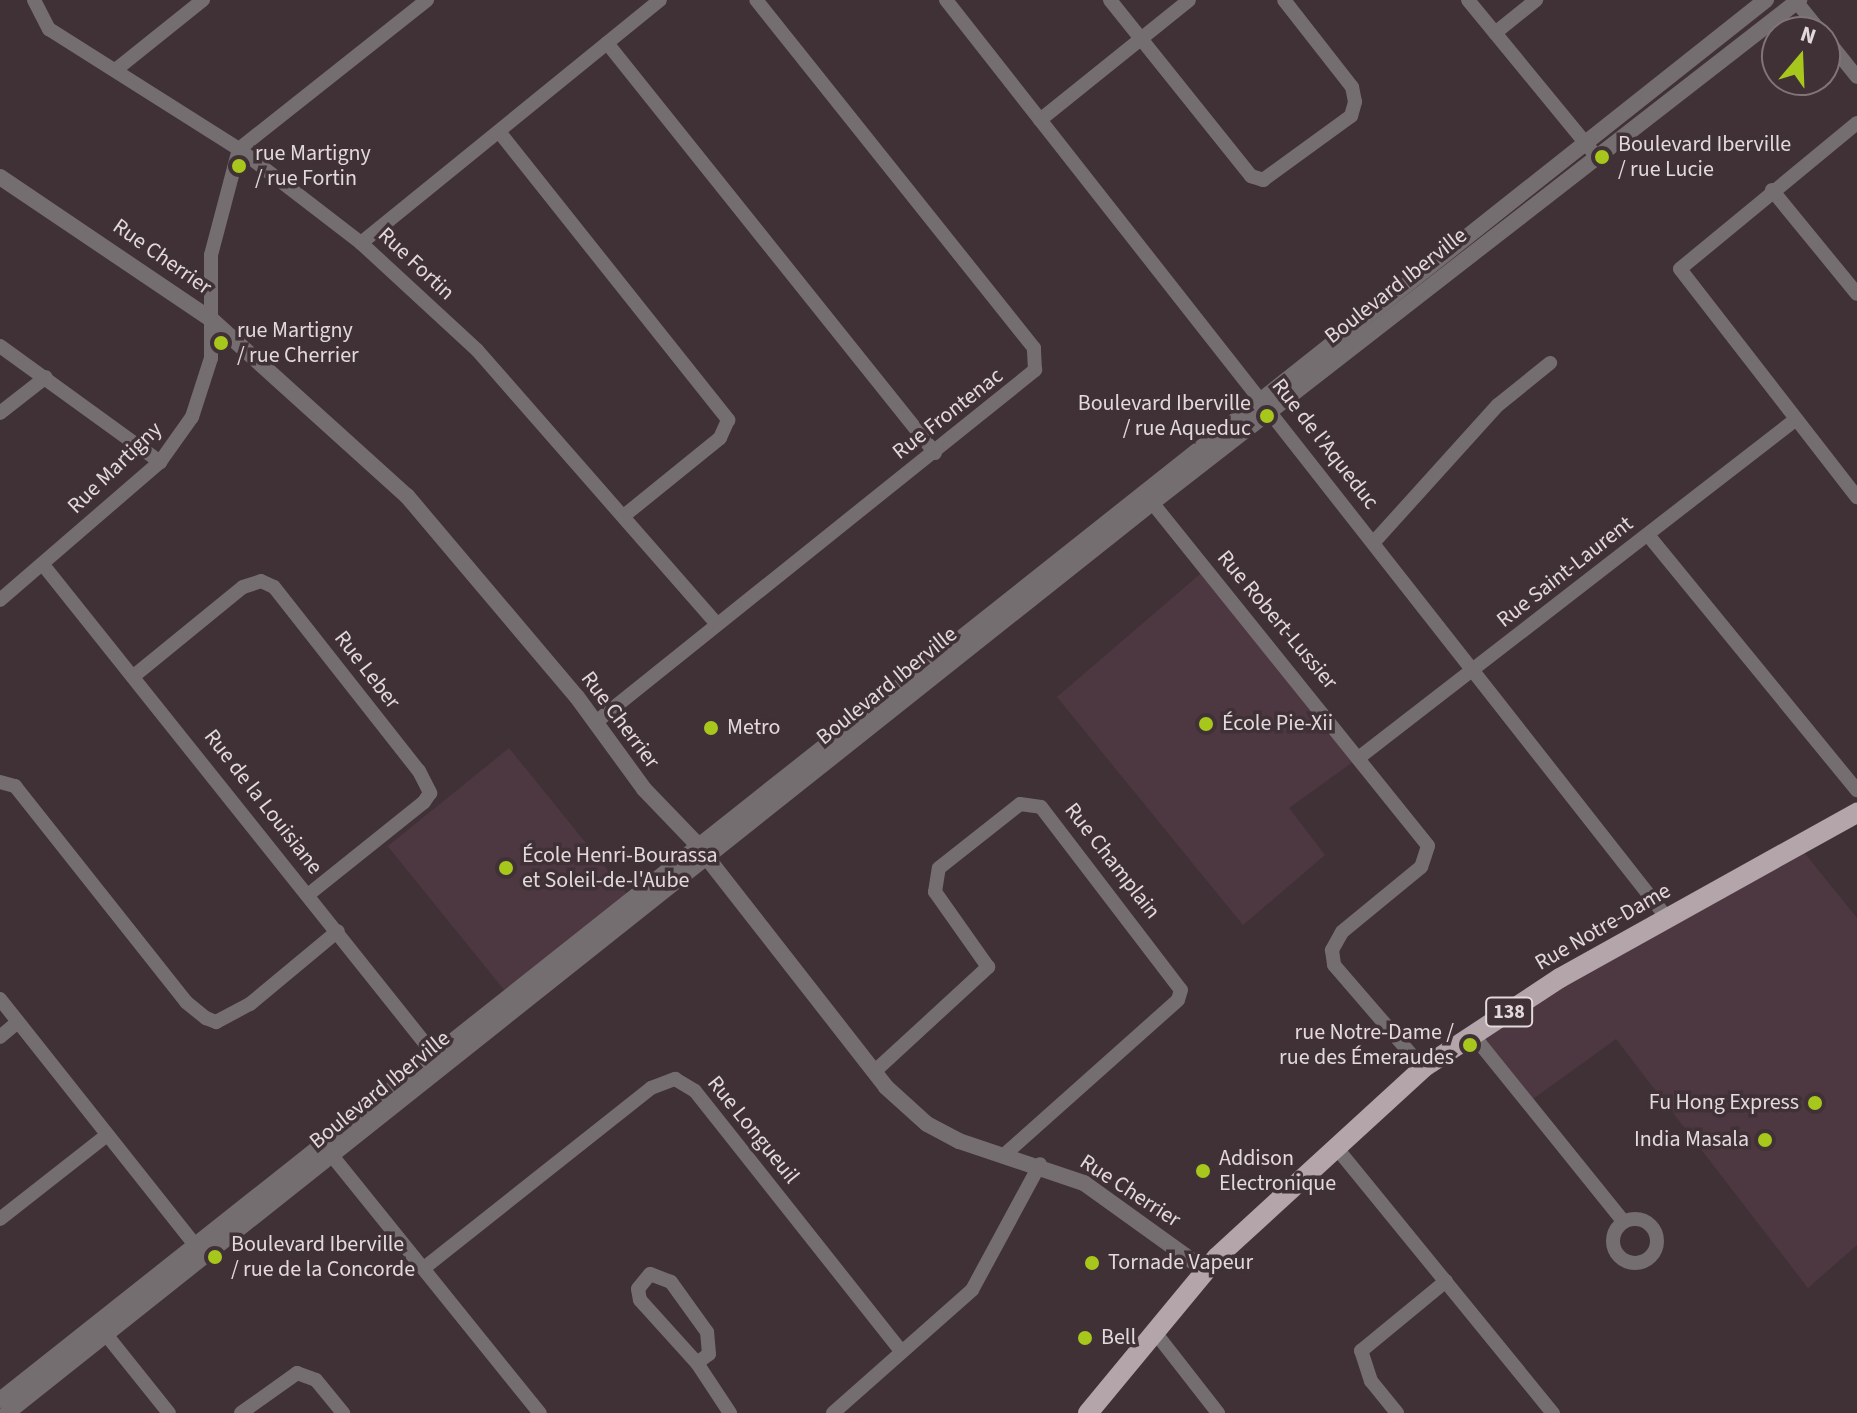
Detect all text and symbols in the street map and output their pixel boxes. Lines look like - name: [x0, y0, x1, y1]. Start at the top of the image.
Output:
- north arrow: [1761, 16, 1841, 96]
- text: N: [1796, 18, 1820, 53]
- place label: Boulevard Iberville / rue Lucie: [1618, 131, 1791, 182]
- place label: rue Martigny / rue Fortin: [255, 140, 371, 192]
- marker: Boulevard Iberville / rue Lucie: [1593, 148, 1611, 166]
- marker: rue Martigny / rue Fortin: [230, 157, 248, 175]
- street label: Rue Cherrier: [108, 213, 216, 301]
- street label: Rue Fortin: [372, 222, 460, 306]
- street label: Boulevard Iberville: [1320, 222, 1472, 350]
- place label: rue Martigny / rue Cherrier: [237, 317, 359, 368]
- marker: rue Martigny / rue Cherrier: [212, 334, 230, 352]
- street label: Rue Frontenac: [888, 363, 1008, 465]
- street label: Rue de l'Aqueduc: [1266, 373, 1384, 515]
- place label: Boulevard Iberville / rue Aqueduc: [1078, 390, 1251, 442]
- marker: Boulevard Iberville / rue Aqueduc: [1258, 407, 1276, 425]
- street label: Rue Martigny: [62, 417, 168, 519]
- street label: Rue Saint-Laurent: [1492, 511, 1638, 633]
- street label: Rue Robert-Lussier: [1211, 545, 1343, 695]
- street label: Boulevard Iberville: [811, 621, 963, 751]
- street label: Rue Leber: [328, 626, 406, 714]
- street label: Rue Cherrier: [575, 666, 665, 774]
- place label: École Pie-Xii: [1222, 711, 1333, 737]
- place label: Metro: [727, 715, 780, 741]
- marker: École Pie-Xii: [1197, 715, 1215, 733]
- marker: Metro: [702, 719, 720, 737]
- street label: Rue de la Louisiane: [198, 724, 328, 880]
- street label: Rue Champlain: [1058, 798, 1166, 924]
- place label: École Henri-Bourassa et Soleil-de-l'Aube: [522, 842, 718, 894]
- marker: École Henri-Bourassa et Soleil-de-l'Aube: [497, 859, 515, 877]
- street label: Rue Notre-Dame: [1531, 878, 1675, 976]
- road number: 138: [1485, 996, 1533, 1028]
- place label: rue Notre-Dame / rue des Émeraudes: [1279, 1019, 1454, 1070]
- street label: Boulevard Iberville: [304, 1025, 456, 1155]
- marker: rue Notre-Dame / rue des Émeraudes: [1461, 1036, 1479, 1054]
- street label: Rue Longueuil: [701, 1071, 805, 1189]
- place label: Fu Hong Express: [1649, 1090, 1799, 1116]
- marker: Fu Hong Express: [1806, 1094, 1824, 1112]
- place label: India Masala: [1634, 1127, 1749, 1153]
- marker: India Masala: [1756, 1131, 1774, 1149]
- place label: Addison Electronique: [1219, 1145, 1336, 1196]
- street label: Rue Cherrier: [1075, 1149, 1185, 1233]
- marker: Addison Electronique: [1194, 1162, 1212, 1180]
- place label: Boulevard Iberville / rue de la Concorde: [231, 1231, 415, 1282]
- marker: Boulevard Iberville / rue de la Concorde: [206, 1248, 224, 1266]
- place label: Tornade Vapeur: [1108, 1250, 1253, 1276]
- marker: Tornade Vapeur: [1083, 1254, 1101, 1272]
- place label: Bell: [1101, 1325, 1136, 1351]
- marker: Bell: [1076, 1329, 1094, 1347]

